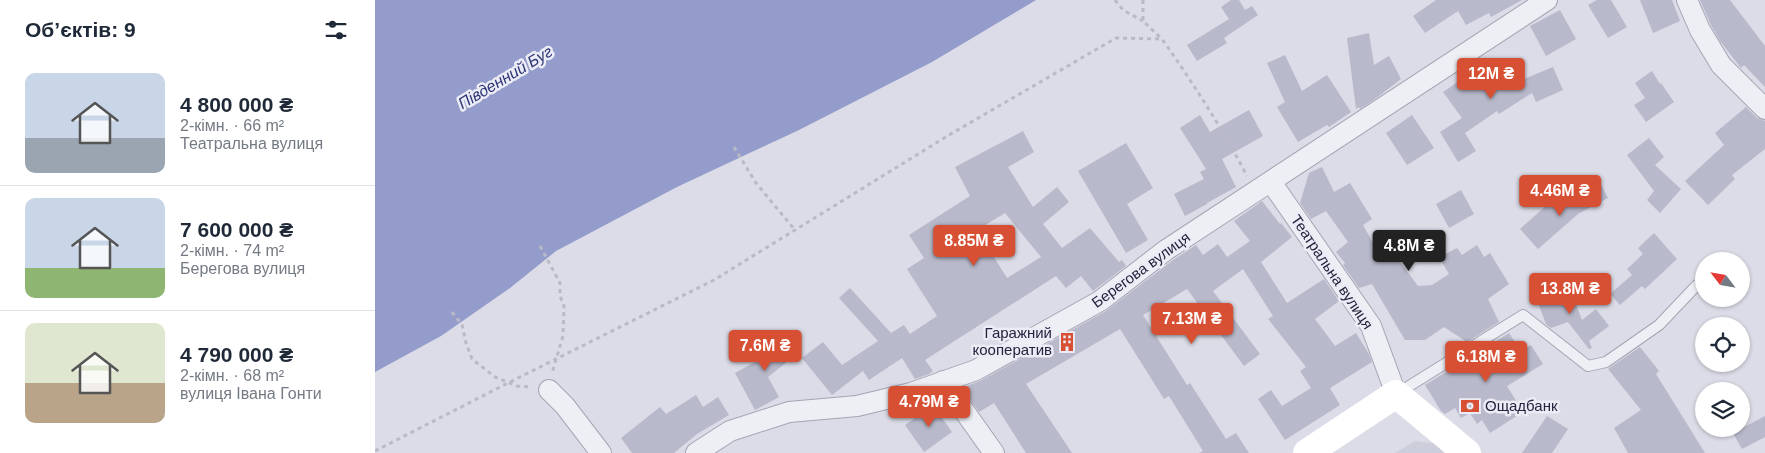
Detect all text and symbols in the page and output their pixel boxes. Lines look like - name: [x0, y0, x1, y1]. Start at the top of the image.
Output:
- icon: filters: [322, 16, 350, 44]
- text: Об’єктів: 9: [25, 18, 136, 41]
- water label: Південний Буг: [455, 43, 555, 112]
- pin: 12M ₴: [1456, 58, 1526, 100]
- text: 12M ₴: [1468, 65, 1514, 82]
- icon: home: [65, 93, 125, 153]
- text: 4 800 000 ₴: [180, 93, 293, 116]
- text: 2-кімн. · 66 m²: [180, 117, 284, 134]
- text: Театральна вулиця: [180, 135, 323, 152]
- pin: 4.46M ₴: [1514, 174, 1606, 217]
- text: 4.46M ₴: [1530, 182, 1590, 199]
- street label: Театральна вулиця: [1288, 211, 1377, 332]
- icon: home: [65, 218, 125, 278]
- text: 7 600 000 ₴: [180, 218, 293, 241]
- pin: 8.85M ₴: [928, 224, 1020, 267]
- street label: Берегова вулиця: [1088, 228, 1193, 311]
- pin: 4.8M ₴: [1368, 230, 1450, 272]
- text: 8.85M ₴: [944, 232, 1004, 249]
- text: 4.8M ₴: [1384, 237, 1434, 254]
- text: 2-кімн. · 74 m²: [180, 242, 284, 259]
- north arrow: [1695, 252, 1750, 308]
- map controls: [1695, 252, 1750, 437]
- text: Берегова вулиця: [180, 260, 305, 277]
- pin: 13.8M ₴: [1524, 272, 1616, 315]
- text: 13.8M ₴: [1540, 280, 1600, 297]
- pin: 7.13M ₴: [1146, 302, 1238, 345]
- text: 7.13M ₴: [1162, 310, 1222, 327]
- button: locate: [1695, 317, 1750, 372]
- place label: Гаражний кооператив: [973, 324, 1052, 358]
- pin: 7.6M ₴: [724, 330, 806, 372]
- building icon: Гаражний кооператив: [1056, 331, 1078, 353]
- text: 7.6M ₴: [740, 337, 790, 354]
- pin: 6.18M ₴: [1440, 340, 1532, 383]
- icon: home: [65, 343, 125, 403]
- text: 4 790 000 ₴: [180, 343, 293, 366]
- text: 6.18M ₴: [1456, 348, 1516, 365]
- text: 2-кімн. · 68 m²: [180, 367, 284, 384]
- button: layers: [1695, 382, 1750, 437]
- text: вулиця Івана Гонти: [180, 385, 322, 402]
- pin: 4.79M ₴: [883, 386, 975, 428]
- text: 4.79M ₴: [899, 393, 959, 410]
- bank icon: Ощадбанк: [1459, 395, 1481, 417]
- place label: Ощадбанк: [1485, 397, 1558, 414]

